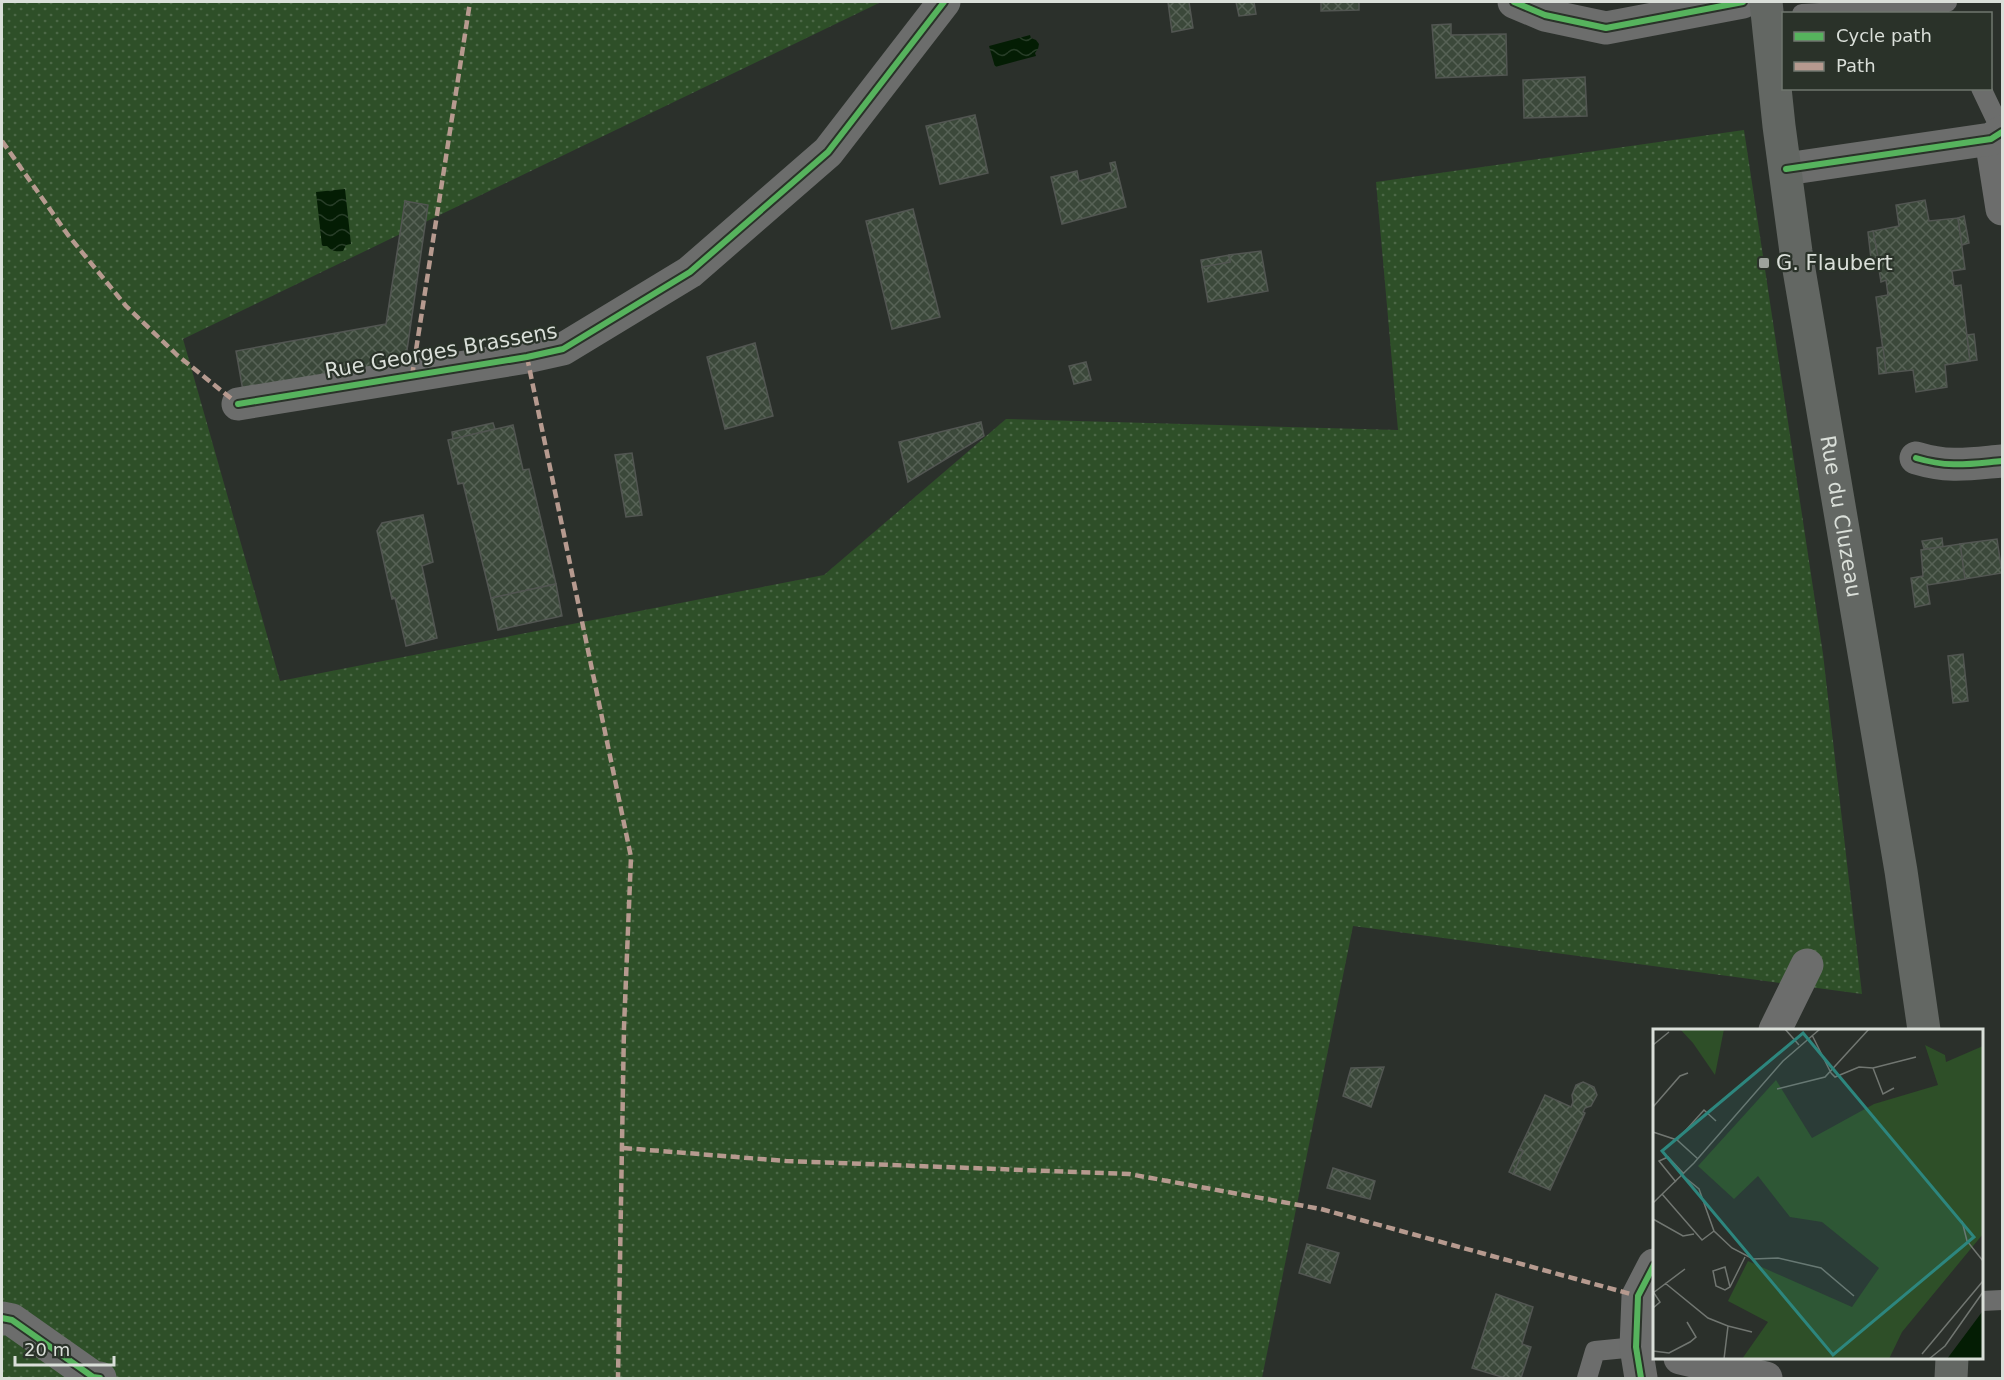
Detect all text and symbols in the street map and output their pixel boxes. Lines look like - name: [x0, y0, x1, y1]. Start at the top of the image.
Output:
- legend: [1782, 12, 1992, 90]
- text: Cycle path: [1836, 25, 1932, 46]
- text: Path: [1836, 55, 1876, 76]
- place label: G. Flaubert: [1776, 251, 1893, 275]
- marker: G. Flaubert: [1757, 256, 1771, 270]
- street label: Rue Georges Brassens: [323, 319, 559, 383]
- street label: Rue du Cluzeau: [1815, 434, 1866, 599]
- inset map: [1653, 1029, 1983, 1359]
- scale bar: [15, 1329, 114, 1367]
- text: 20 m: [24, 1339, 70, 1360]

